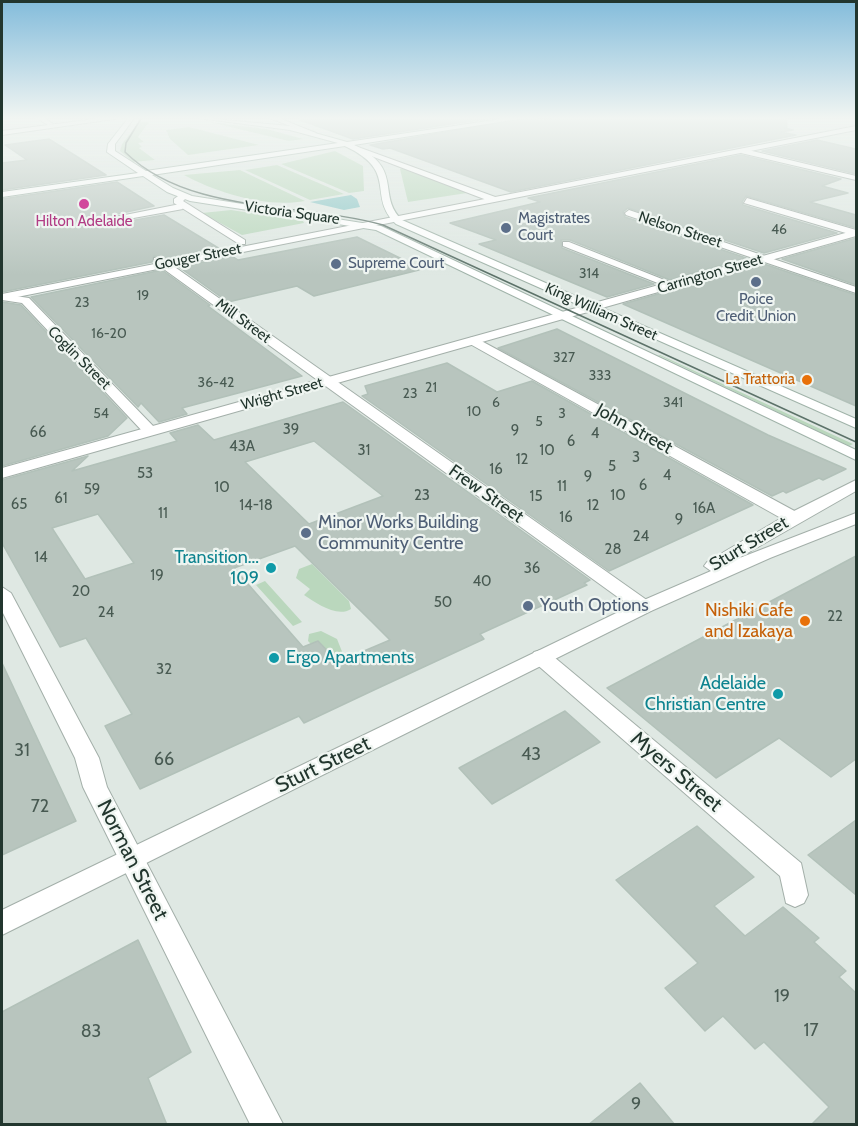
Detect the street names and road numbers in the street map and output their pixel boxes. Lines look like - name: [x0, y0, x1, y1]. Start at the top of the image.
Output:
- street label: Victoria Square: [243, 197, 341, 229]
- street label: Nelson Street: [636, 208, 724, 252]
- street label: Gouger Street: [153, 240, 243, 274]
- street label: Carrington Street: [655, 250, 765, 298]
- street label: King William Street: [542, 279, 660, 345]
- street label: Mill Street: [212, 295, 274, 347]
- street label: Coglin Street: [44, 323, 114, 393]
- street label: Wright Street: [239, 374, 325, 414]
- street label: John Street: [592, 399, 676, 459]
- street label: Frew Street: [444, 460, 528, 528]
- street label: Sturt Street: [706, 512, 792, 576]
- street label: Myers Street: [625, 726, 727, 818]
- street label: Sturt Street: [271, 731, 375, 799]
- street label: Norman Street: [91, 796, 173, 924]

